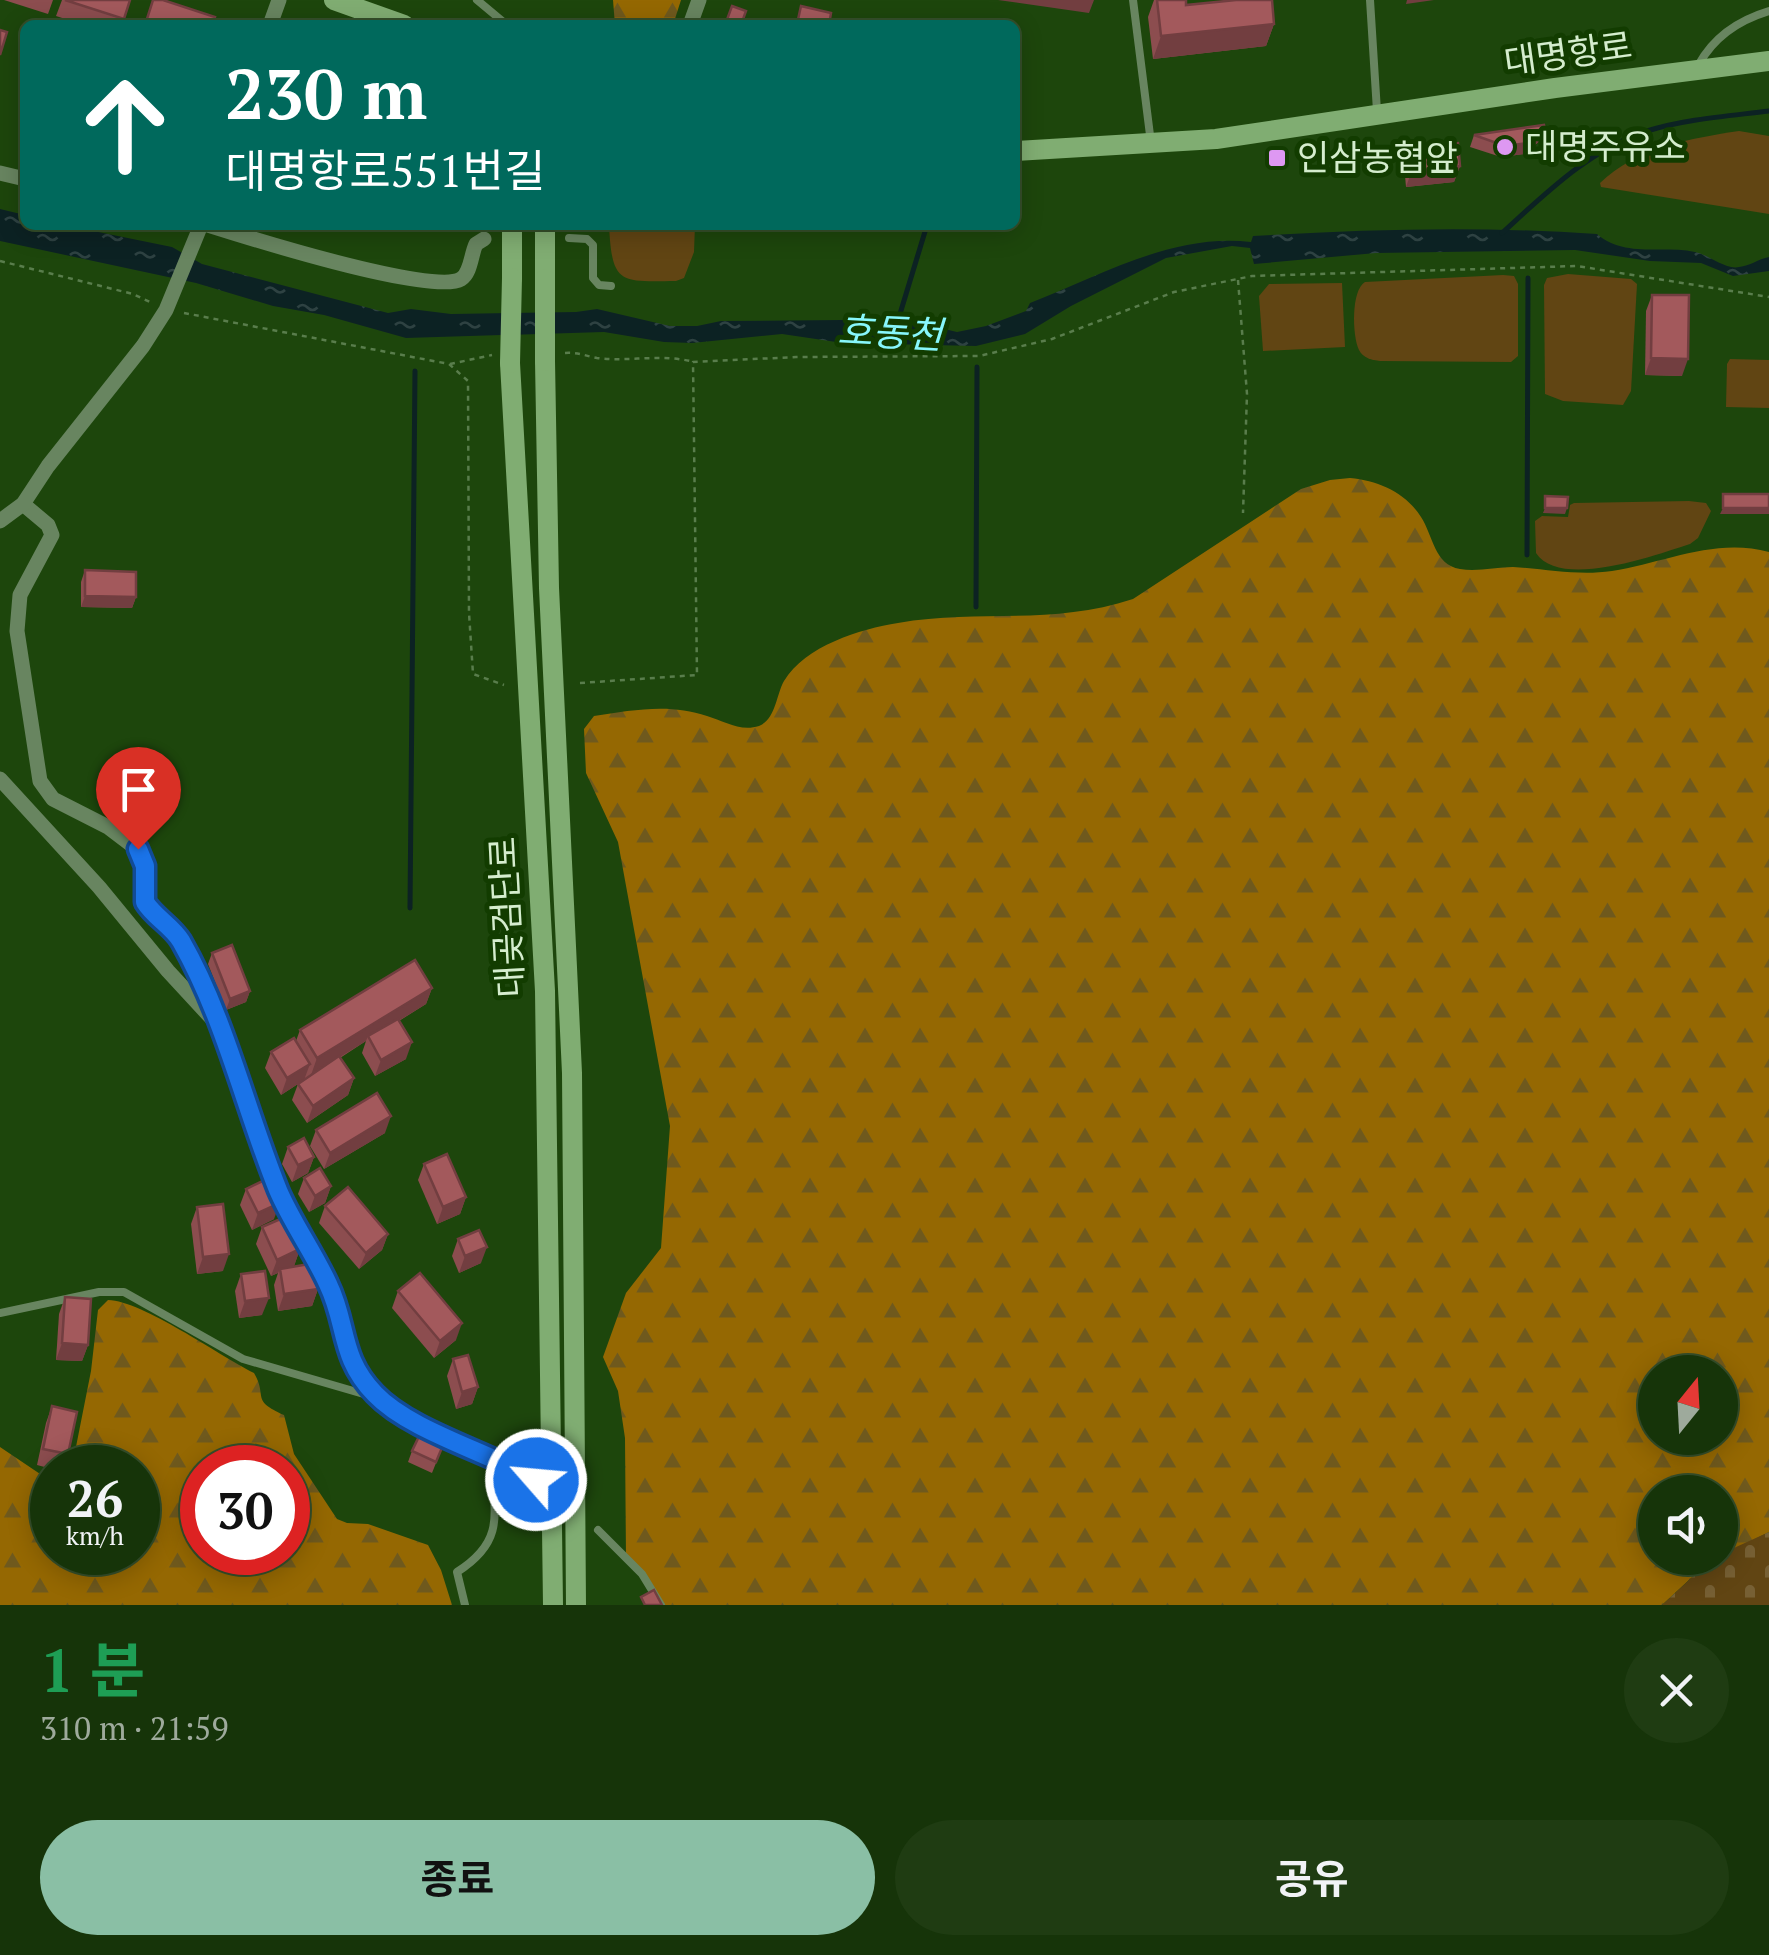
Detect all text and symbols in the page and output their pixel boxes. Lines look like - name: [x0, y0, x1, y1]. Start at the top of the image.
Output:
- street label: 대명항로: [1501, 21, 1635, 85]
- text: 230 m: [225, 46, 427, 139]
- icon: ahead: [60, 60, 190, 190]
- place label: 대명주유소: [1525, 123, 1686, 169]
- place label: 인삼농협앞: [1297, 134, 1458, 180]
- marker: 대명주유소: [1494, 136, 1516, 158]
- text: 대명항로551번길: [225, 140, 545, 200]
- marker: 인삼농협앞: [1266, 147, 1288, 169]
- water label: 호동천: [836, 304, 948, 360]
- pin: [96, 747, 181, 850]
- icon: arrive: [111, 762, 166, 817]
- street label: 대곶검단로: [479, 835, 533, 999]
- north arrow: [1638, 1355, 1738, 1455]
- map controls: [1638, 1355, 1738, 1575]
- position arrow: [484, 1428, 588, 1532]
- speed limit sign: 30: [180, 1445, 310, 1575]
- text: 26: [67, 1465, 123, 1531]
- button: sound: [1638, 1475, 1738, 1575]
- text: km/h: [66, 1519, 124, 1552]
- text: 1 분: [40, 1630, 145, 1709]
- button: close: [1624, 1638, 1729, 1743]
- text: 310 m · 21:59: [40, 1707, 228, 1749]
- button: 종료: [40, 1820, 875, 1935]
- button: 공유: [895, 1820, 1729, 1935]

